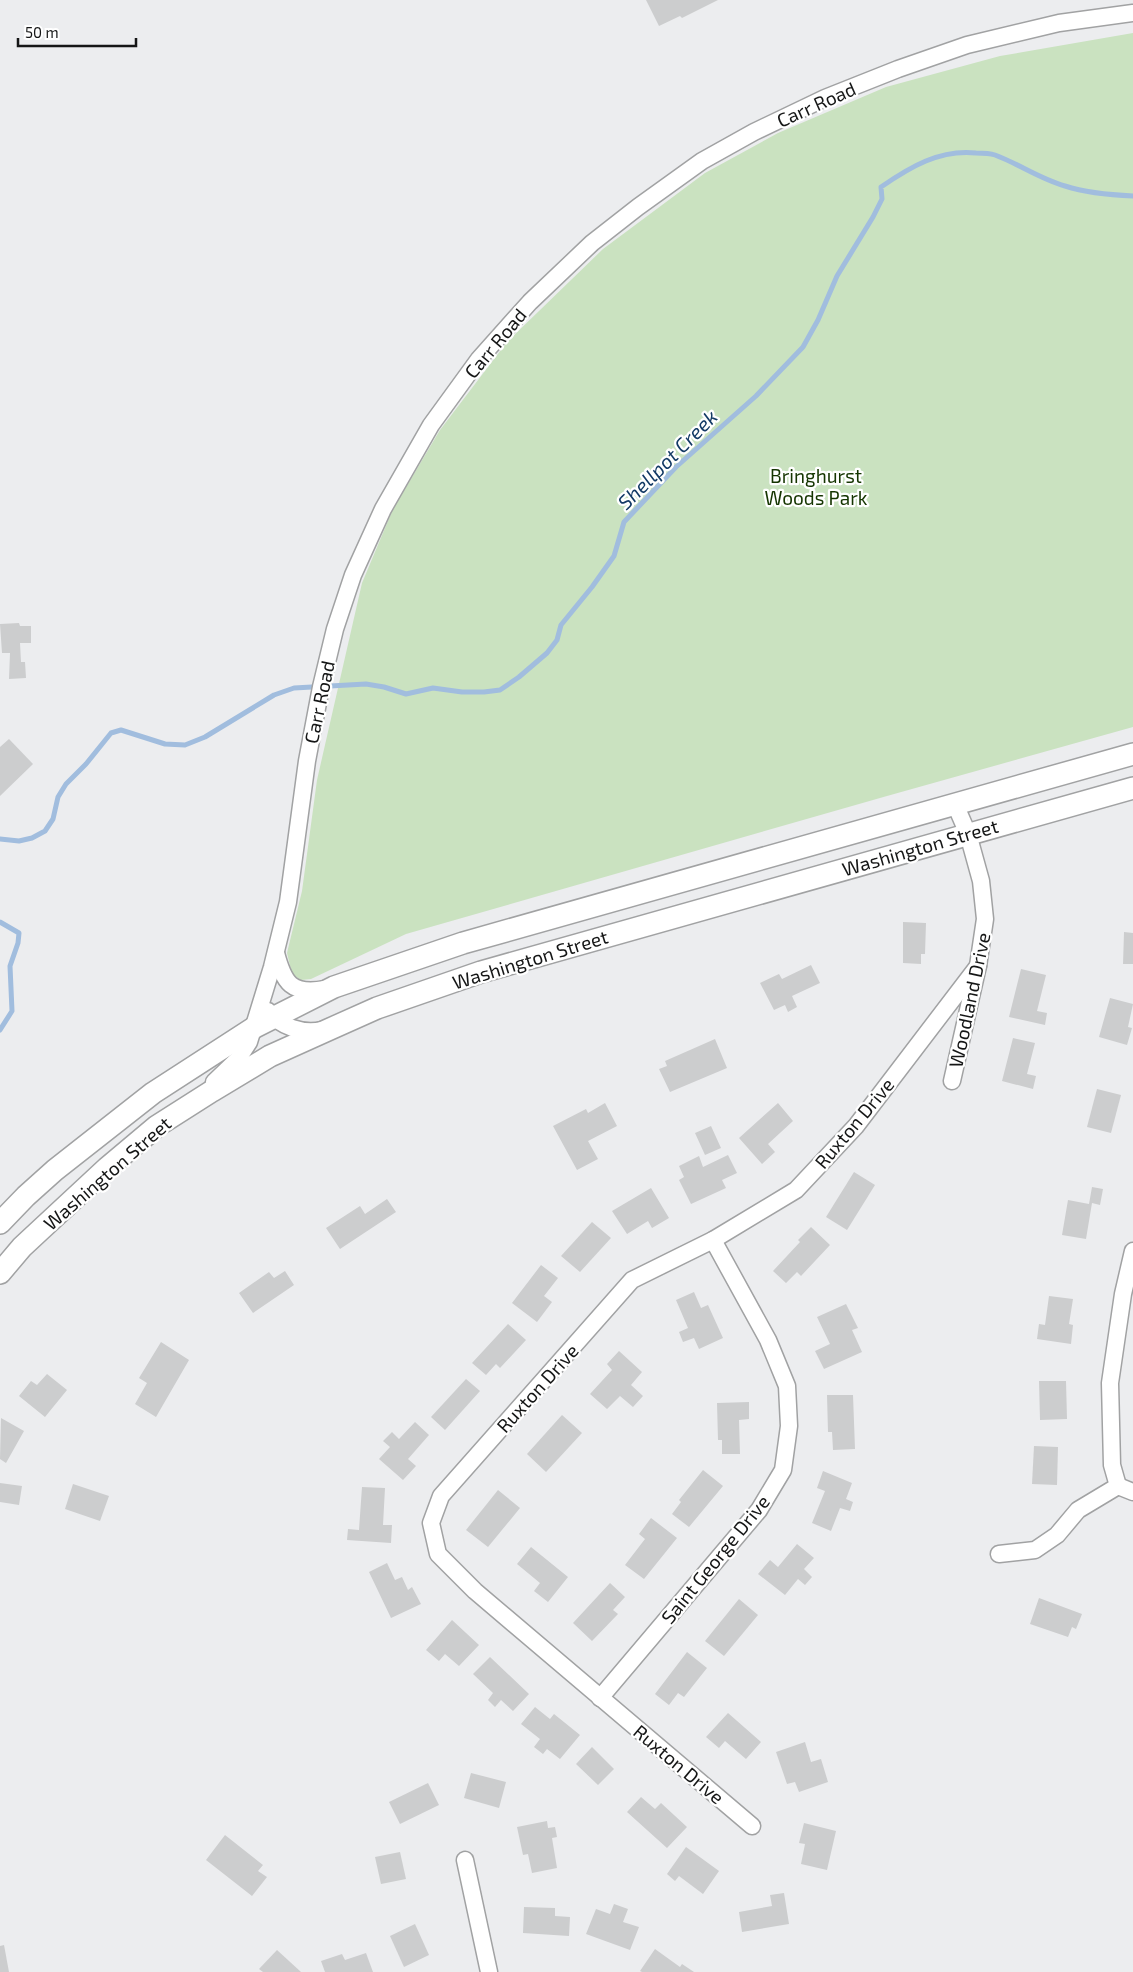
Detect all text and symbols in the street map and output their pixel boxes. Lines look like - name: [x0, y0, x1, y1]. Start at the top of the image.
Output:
- scale bar: [18, 15, 135, 47]
- text: 50 m: [25, 23, 59, 41]
- street label: Carr Road: [773, 76, 859, 132]
- street label: Carr Road: [459, 303, 531, 383]
- water label: Shellpot Creek: [612, 404, 722, 514]
- park label: Bringhurst Woods Park: [765, 464, 868, 509]
- street label: Carr Road: [299, 658, 339, 746]
- street label: Washington Street: [839, 814, 1001, 880]
- street label: Washington Street: [449, 924, 611, 994]
- street label: Woodland Drive: [943, 930, 995, 1070]
- street label: Ruxton Drive: [810, 1073, 898, 1173]
- street label: Washington Street: [39, 1111, 175, 1235]
- street label: Ruxton Drive: [491, 1339, 583, 1437]
- street label: Saint George Drive: [656, 1490, 774, 1628]
- street label: Ruxton Drive: [629, 1720, 729, 1808]

